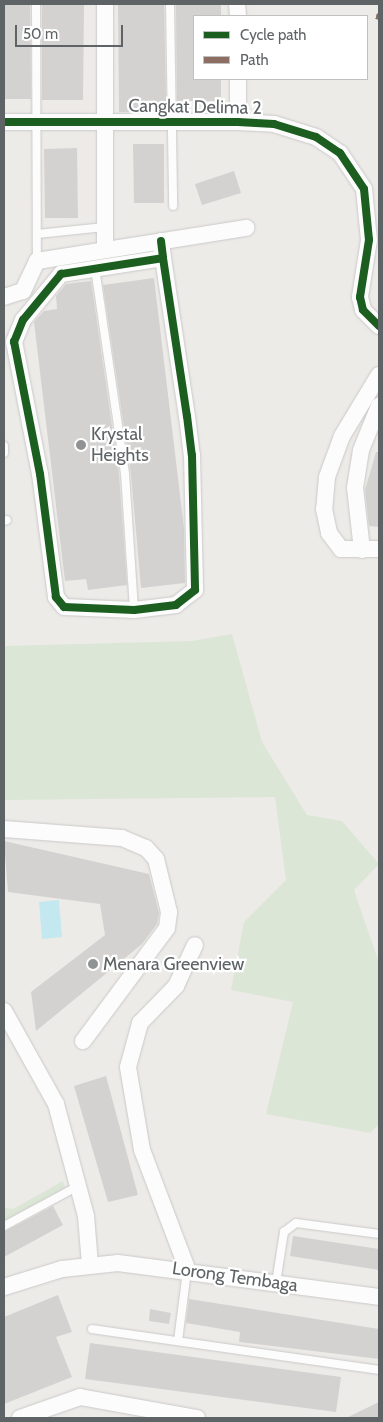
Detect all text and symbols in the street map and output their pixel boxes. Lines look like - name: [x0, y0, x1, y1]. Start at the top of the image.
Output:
- scale bar: [18, 15, 125, 47]
- legend: [193, 15, 368, 80]
- text: 50 m: [23, 25, 58, 43]
- text: Cycle path: [240, 26, 306, 44]
- text: Path: [240, 51, 269, 69]
- street label: Cangkat Delima 2: [128, 95, 262, 119]
- place label: Krystal Heights: [91, 424, 149, 466]
- marker: Krystal Heights: [75, 439, 87, 451]
- place label: Menara Greenview: [103, 953, 244, 975]
- marker: Menara Greenview: [87, 958, 99, 970]
- street label: Lorong Tembaga: [171, 1257, 299, 1297]

